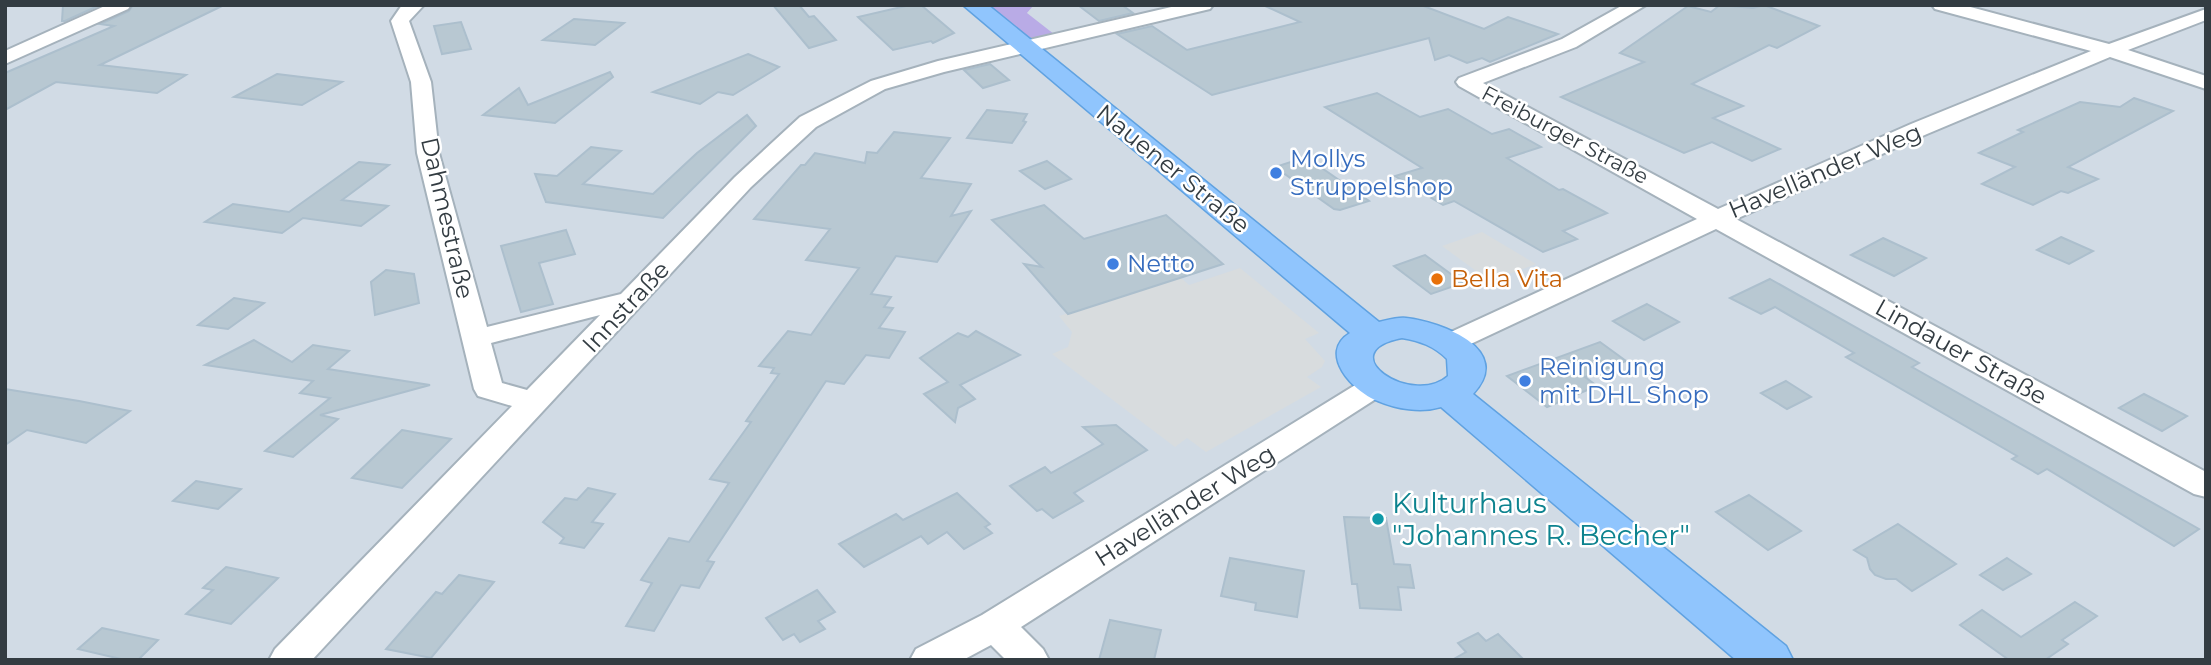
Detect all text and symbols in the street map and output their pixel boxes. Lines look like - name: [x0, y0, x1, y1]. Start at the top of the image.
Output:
- street label: Freiburger Straße: [1478, 80, 1653, 189]
- street label: Nauener Straße: [1091, 98, 1256, 239]
- street label: Havelländer Weg: [1724, 117, 1926, 224]
- street label: Dahmestraße: [415, 134, 480, 302]
- place label: Mollys Struppelshop: [1290, 144, 1453, 201]
- marker: Mollys Struppelshop: [1268, 165, 1284, 181]
- place label: Netto: [1127, 249, 1195, 278]
- street label: Innstraße: [576, 255, 675, 358]
- marker: Netto: [1105, 256, 1121, 272]
- place label: Bella Vita: [1451, 264, 1563, 293]
- marker: Bella Vita: [1429, 271, 1445, 287]
- street label: Lindauer Straße: [1870, 292, 2052, 411]
- place label: Reinigung mit DHL Shop: [1539, 352, 1709, 409]
- marker: Reinigung mit DHL Shop: [1517, 373, 1533, 389]
- street label: Havelländer Weg: [1089, 438, 1280, 573]
- place label: Kulturhaus "Johannes R. Becher": [1392, 486, 1690, 552]
- marker: Kulturhaus "Johannes R. Becher": [1370, 511, 1386, 527]

